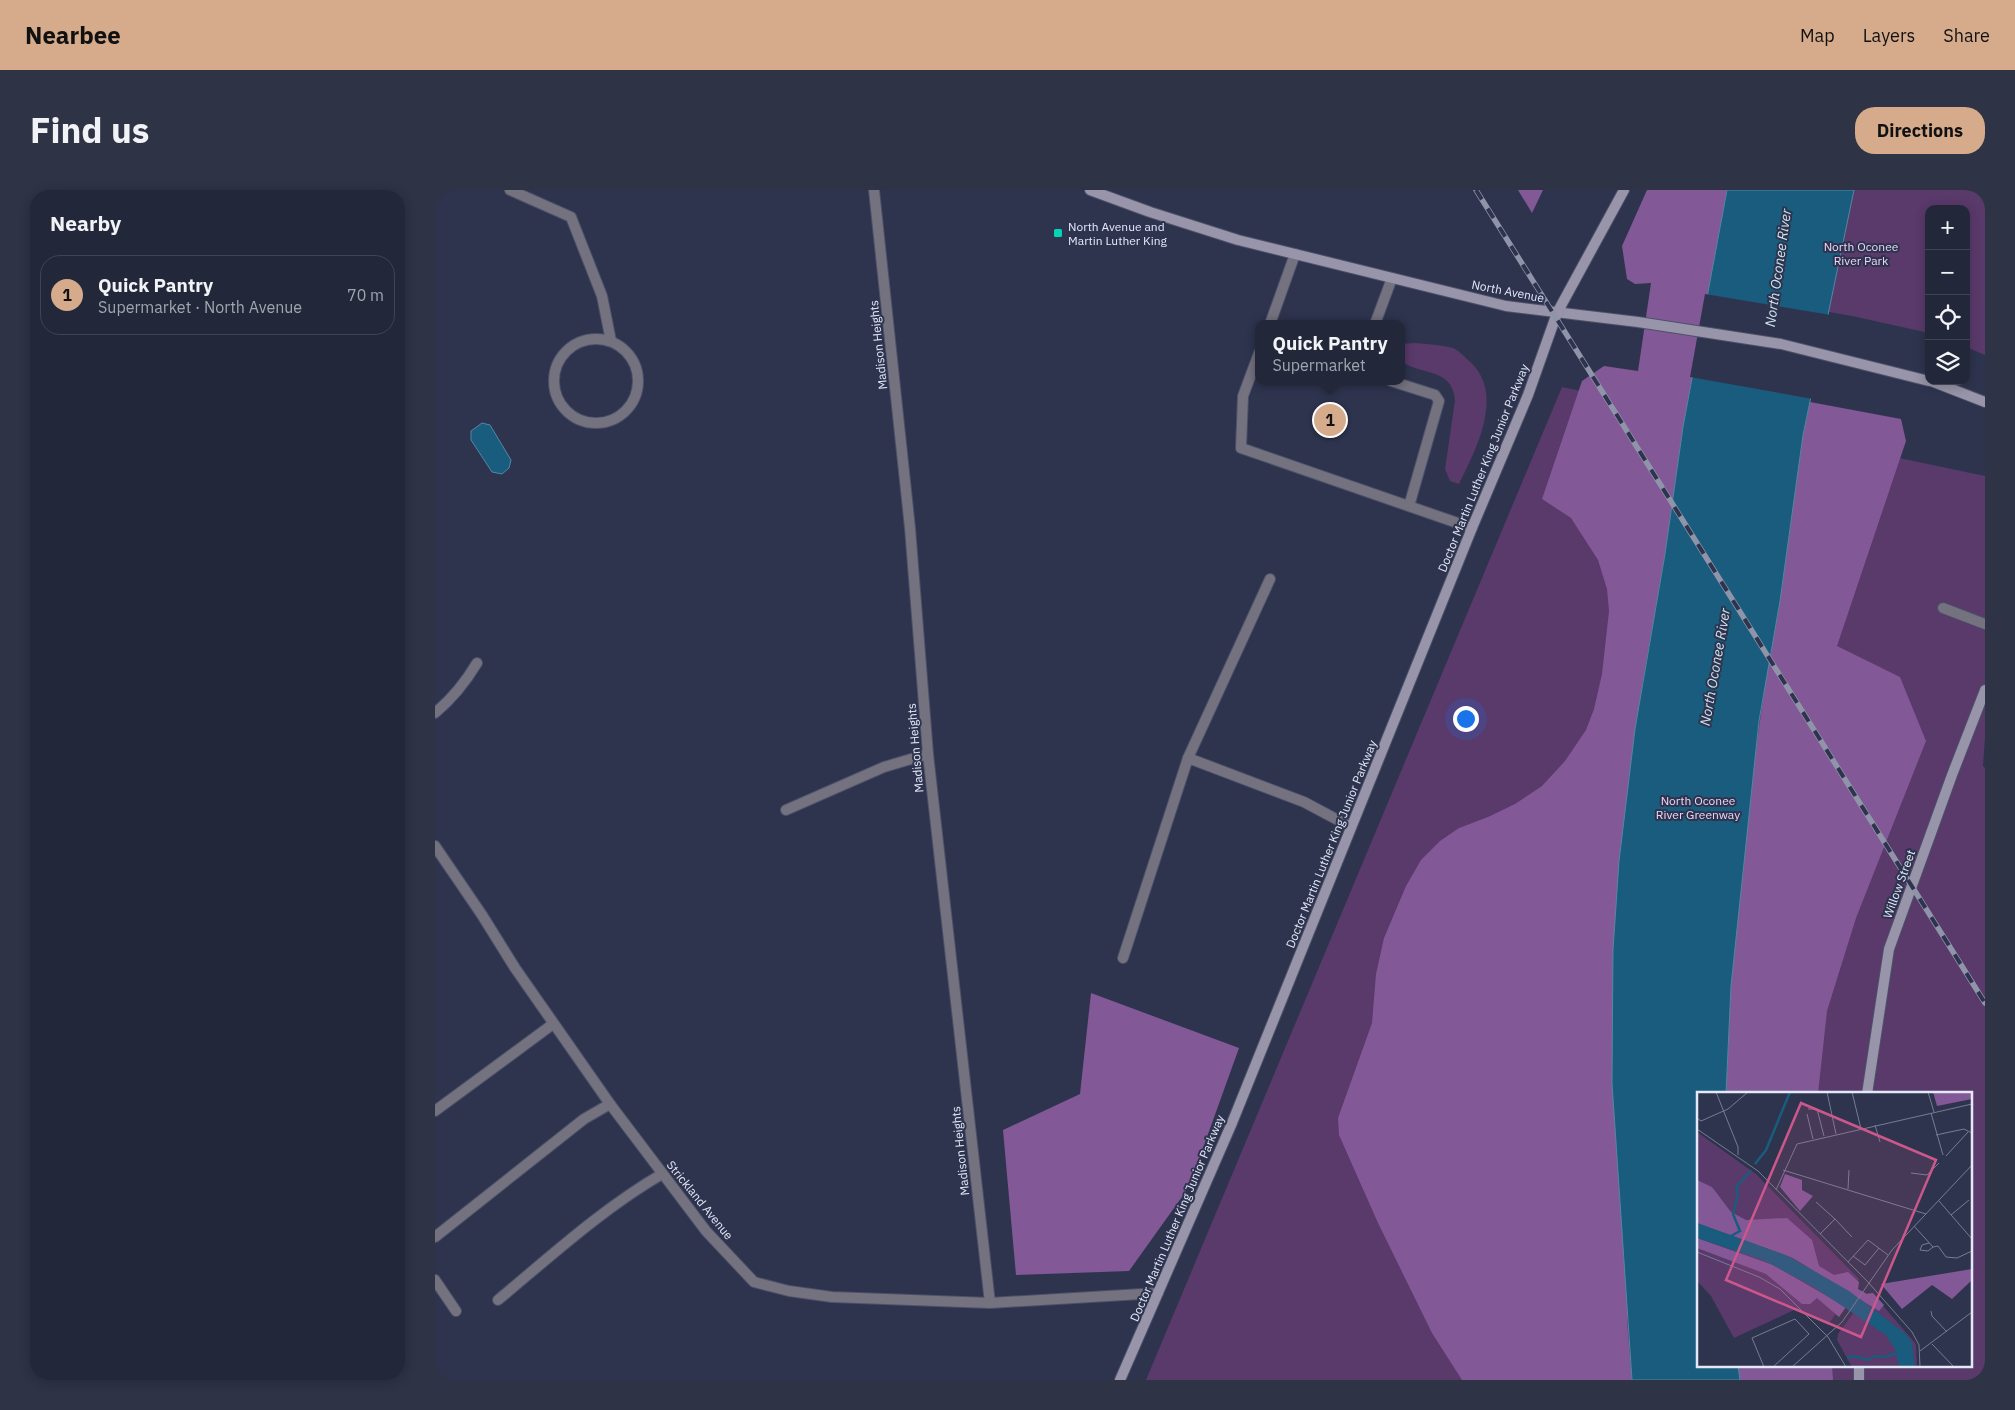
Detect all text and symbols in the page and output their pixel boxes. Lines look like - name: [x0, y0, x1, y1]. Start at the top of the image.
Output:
- text: Nearbee: [25, 19, 121, 51]
- text: Map: [1800, 24, 1835, 47]
- text: Layers: [1863, 24, 1915, 47]
- text: Share: [1943, 24, 1990, 47]
- text: Find us: [30, 107, 149, 153]
- button: Directions: [1855, 107, 1985, 154]
- map controls: [1925, 205, 1970, 385]
- button: +: [1925, 205, 1970, 250]
- water label: North Oconee River: [1761, 207, 1795, 328]
- text: Nearby: [50, 209, 121, 237]
- place label: North Avenue and Martin Luther King: [1068, 219, 1167, 248]
- marker: North Avenue and Martin Luther King: [1052, 227, 1064, 239]
- park label: North Oconee River Park: [1824, 239, 1899, 268]
- button: −: [1925, 250, 1970, 295]
- text: Quick Pantry: [98, 273, 213, 297]
- street label: North Avenue: [1470, 277, 1546, 305]
- text: 1: [62, 285, 72, 305]
- text: 70 m: [347, 285, 384, 305]
- button: locate: [1925, 295, 1970, 340]
- text: Supermarket · North Avenue: [98, 297, 302, 317]
- street label: Madison Heights: [866, 300, 890, 390]
- popup: [1255, 320, 1405, 385]
- text: Quick Pantry: [1272, 331, 1388, 355]
- button: layers: [1925, 340, 1970, 385]
- text: Supermarket: [1272, 355, 1366, 375]
- street label: Doctor Martin Luther King Junior Parkway: [1434, 362, 1532, 574]
- pin: 1: [1314, 401, 1346, 439]
- water label: North Oconee River: [1696, 606, 1734, 727]
- street label: Madison Heights: [904, 703, 926, 793]
- your location: [1453, 706, 1479, 732]
- street label: Doctor Martin Luther King Junior Parkway: [1282, 738, 1380, 950]
- park label: North Oconee River Greenway: [1656, 793, 1740, 822]
- street label: Willow Street: [1880, 848, 1918, 920]
- inset map: [1697, 1092, 1973, 1368]
- street label: Madison Heights: [948, 1106, 972, 1196]
- street label: Doctor Martin Luther King Junior Parkway: [1127, 1112, 1227, 1324]
- street label: Strickland Avenue: [664, 1157, 737, 1243]

